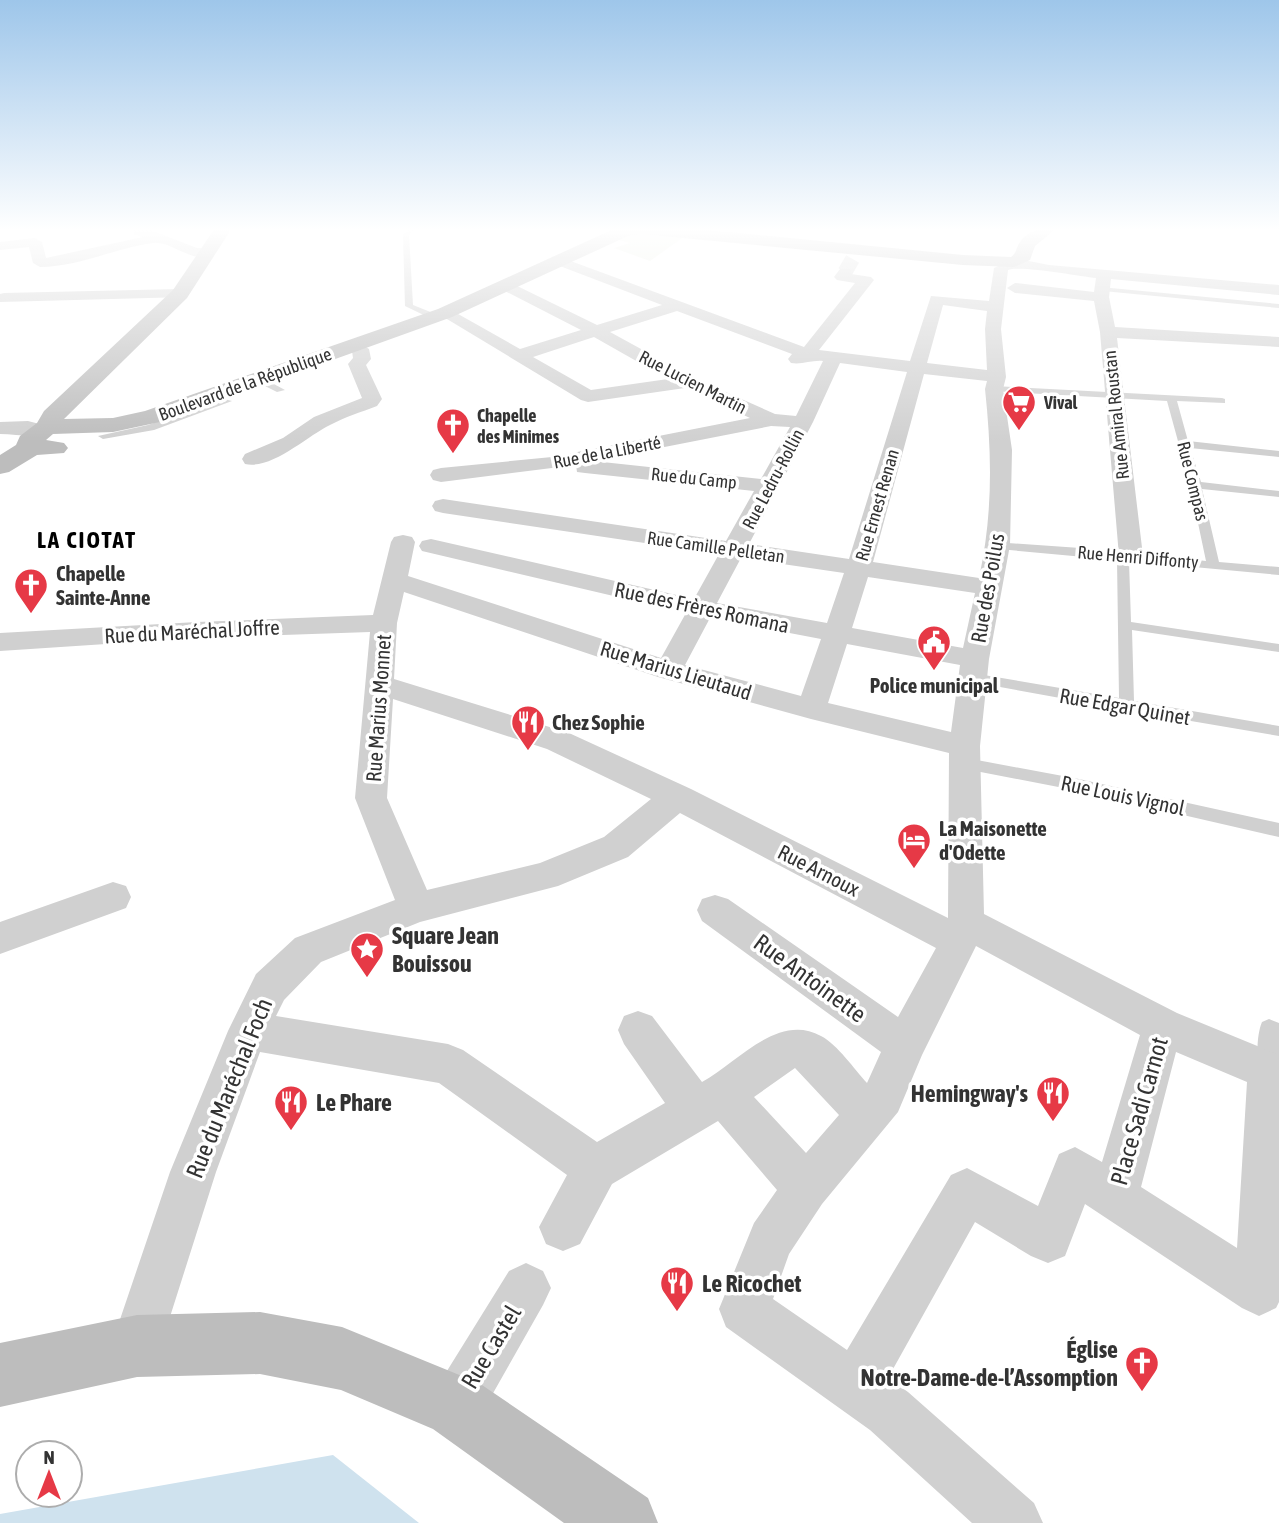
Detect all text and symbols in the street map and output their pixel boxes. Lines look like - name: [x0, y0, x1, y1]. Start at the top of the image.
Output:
- street label: Boulevard de la République: [156, 343, 334, 425]
- street label: Rue Lucien Martin: [636, 346, 750, 418]
- street label: Rue Amiral Roustan: [1099, 349, 1133, 481]
- supermarket icon: Vival: [1000, 383, 1038, 432]
- place label: Vival: [1043, 392, 1078, 413]
- place label: Chapelle des Minimes: [477, 405, 560, 447]
- church icon: Chapelle des Minimes: [434, 406, 472, 455]
- street label: Rue Ledru-Rollin: [738, 425, 808, 533]
- street label: Rue de la Liberté: [551, 431, 663, 473]
- street label: Rue Compas: [1173, 439, 1213, 523]
- street label: Rue Ernest Renan: [851, 447, 903, 563]
- street label: Rue du Camp: [650, 463, 738, 493]
- district label: LA CIOTAT: [37, 527, 137, 553]
- street label: Rue Camille Pelletan: [646, 527, 786, 567]
- street label: Rue des Poilus: [966, 531, 1008, 645]
- street label: Rue Henri Diffonty: [1077, 541, 1199, 573]
- place label: Chapelle Sainte-Anne: [56, 561, 150, 609]
- church icon: Chapelle Sainte-Anne: [12, 566, 50, 615]
- street label: Rue des Frères Romana: [613, 577, 791, 637]
- street label: Rue du Maréchal Joffre: [104, 614, 280, 648]
- public building icon: Police municipal: [915, 623, 953, 672]
- street label: Rue Marius Monnet: [361, 633, 395, 783]
- street label: Rue Marius Lieutaud: [597, 636, 755, 704]
- place label: Police municipal: [870, 673, 999, 697]
- street label: Rue Edgar Quinet: [1058, 683, 1192, 729]
- restaurant icon: Chez Sophie: [509, 703, 547, 752]
- place label: Chez Sophie: [552, 710, 645, 734]
- street label: Rue Louis Vignol: [1059, 770, 1188, 820]
- place label: La Maisonette d'Odette: [939, 816, 1047, 864]
- hotel icon: La Maisonette d'Odette: [895, 821, 933, 870]
- street label: Rue Arnoux: [774, 839, 864, 901]
- place label: Square Jean Bouissou: [392, 922, 499, 977]
- street label: Rue Antoinette: [749, 928, 871, 1028]
- place icon: Square Jean Bouissou: [348, 930, 386, 979]
- street label: Rue du Maréchal Foch: [181, 994, 277, 1182]
- street label: Place Sadi Carnot: [1105, 1034, 1173, 1188]
- restaurant icon: Hemingway's: [1034, 1074, 1072, 1123]
- place label: Hemingway's: [911, 1080, 1029, 1107]
- restaurant icon: Le Phare: [272, 1083, 310, 1132]
- place label: Le Phare: [316, 1089, 392, 1116]
- restaurant icon: Le Ricochet: [658, 1264, 696, 1313]
- place label: Le Ricochet: [702, 1270, 802, 1297]
- street label: Rue Castel: [456, 1300, 527, 1393]
- place label: Église Notre-Dame-de-l’Assomption: [861, 1336, 1118, 1391]
- church icon: Église Notre-Dame-de-l’Assomption: [1123, 1344, 1161, 1393]
- north arrow: [14, 1439, 84, 1509]
- text: N: [43, 1446, 55, 1468]

